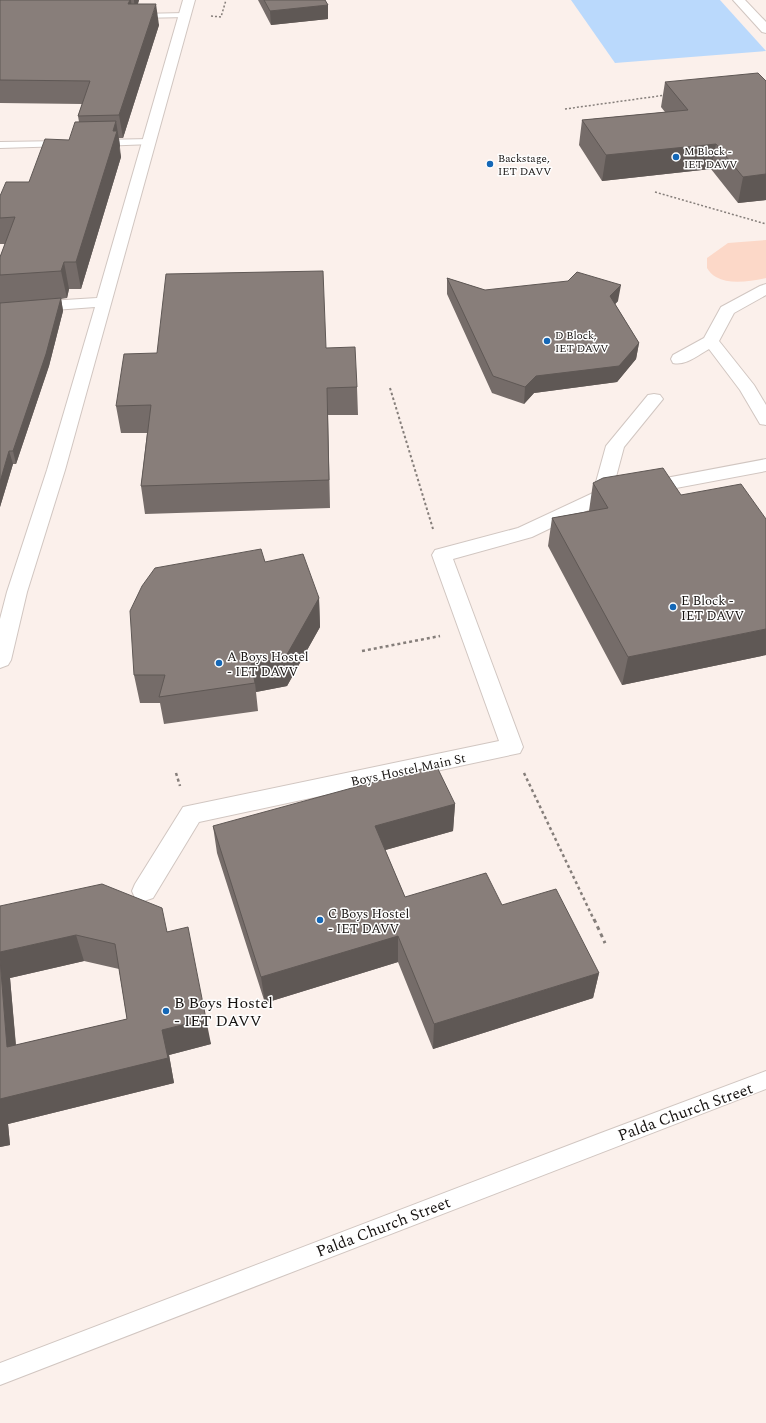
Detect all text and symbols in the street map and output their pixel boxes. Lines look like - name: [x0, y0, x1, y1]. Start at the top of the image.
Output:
- place label: M Block - IET DAVV: [684, 143, 737, 173]
- place label: Backstage, IET DAVV: [498, 150, 551, 180]
- marker: M Block - IET DAVV: [671, 152, 681, 162]
- marker: Backstage, IET DAVV: [485, 159, 495, 169]
- place label: D Block, IET DAVV: [555, 327, 608, 357]
- marker: D Block, IET DAVV: [542, 336, 552, 346]
- place label: E Block - IET DAVV: [681, 591, 744, 626]
- marker: E Block - IET DAVV: [668, 602, 678, 612]
- place label: A Boys Hostel - IET DAVV: [227, 647, 309, 682]
- marker: A Boys Hostel - IET DAVV: [214, 658, 224, 668]
- street label: Boys Hostel Main St: [349, 748, 468, 792]
- place label: C Boys Hostel - IET DAVV: [328, 904, 409, 939]
- marker: C Boys Hostel - IET DAVV: [315, 915, 325, 925]
- place label: B Boys Hostel - IET DAVV: [174, 991, 273, 1033]
- marker: B Boys Hostel - IET DAVV: [161, 1006, 171, 1016]
- street label: Palda Church Street: [614, 1076, 757, 1148]
- street label: Palda Church Street: [313, 1190, 454, 1264]

